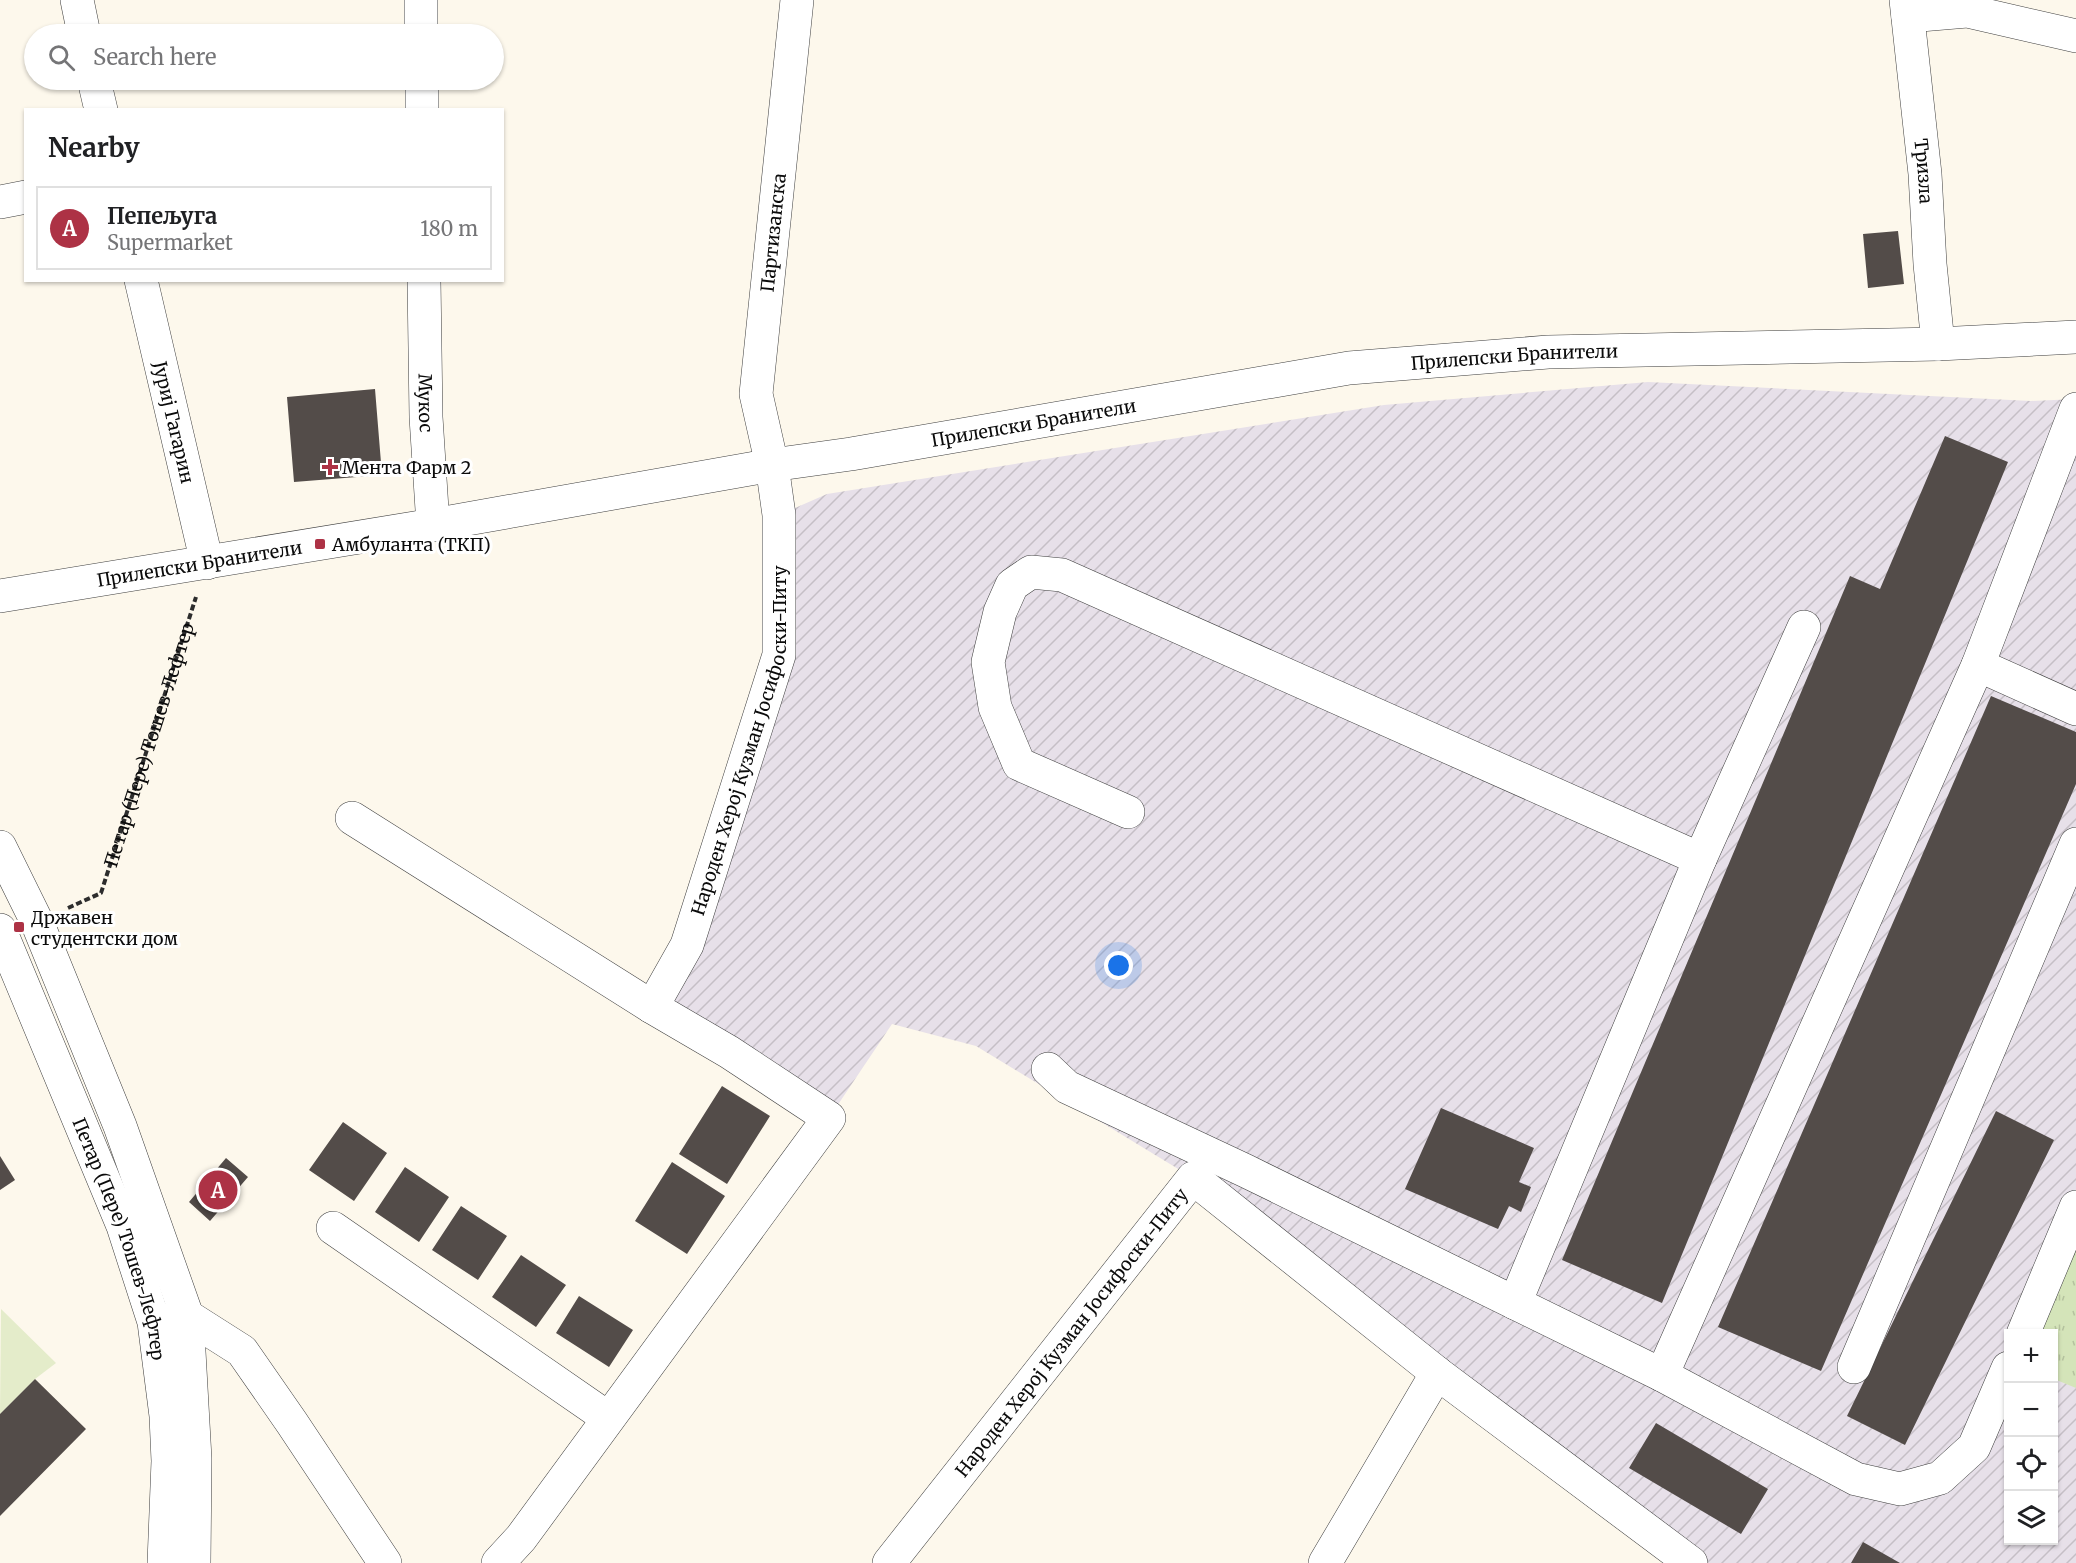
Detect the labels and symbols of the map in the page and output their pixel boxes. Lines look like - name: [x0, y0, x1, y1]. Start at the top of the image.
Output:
- street label: Тризла: [1910, 137, 1938, 205]
- street label: Партизанска: [755, 172, 790, 293]
- street label: Прилепски Бранители: [1410, 339, 1618, 374]
- street label: Јуриј Гагарин: [149, 358, 200, 486]
- street label: Мукос: [414, 374, 438, 433]
- street label: Прилепски Бранители: [929, 393, 1138, 451]
- place label: Мента Фарм 2: [342, 456, 471, 479]
- marker: Мента Фарм 2: [323, 460, 337, 474]
- place label: Амбуланта (ТКП): [331, 533, 491, 556]
- street label: Прилепски Бранители: [95, 535, 304, 591]
- marker: Амбуланта (ТКП): [313, 537, 327, 551]
- street label: Народен Херој Кузман Јосифоски-Питу: [686, 565, 791, 918]
- street label: Петар (Пере) Тошев-Лефтер: [99, 619, 199, 870]
- place label: Државен студентски дом: [31, 906, 178, 950]
- marker: Државен студентски дом: [12, 920, 26, 934]
- your location: [1104, 951, 1133, 980]
- street label: Петар (Пере) Тошев-Лефтер: [68, 1114, 170, 1362]
- pin: A: [198, 1168, 238, 1212]
- street label: Народен Херој Кузман Јосифоски-Питу: [950, 1183, 1193, 1481]

